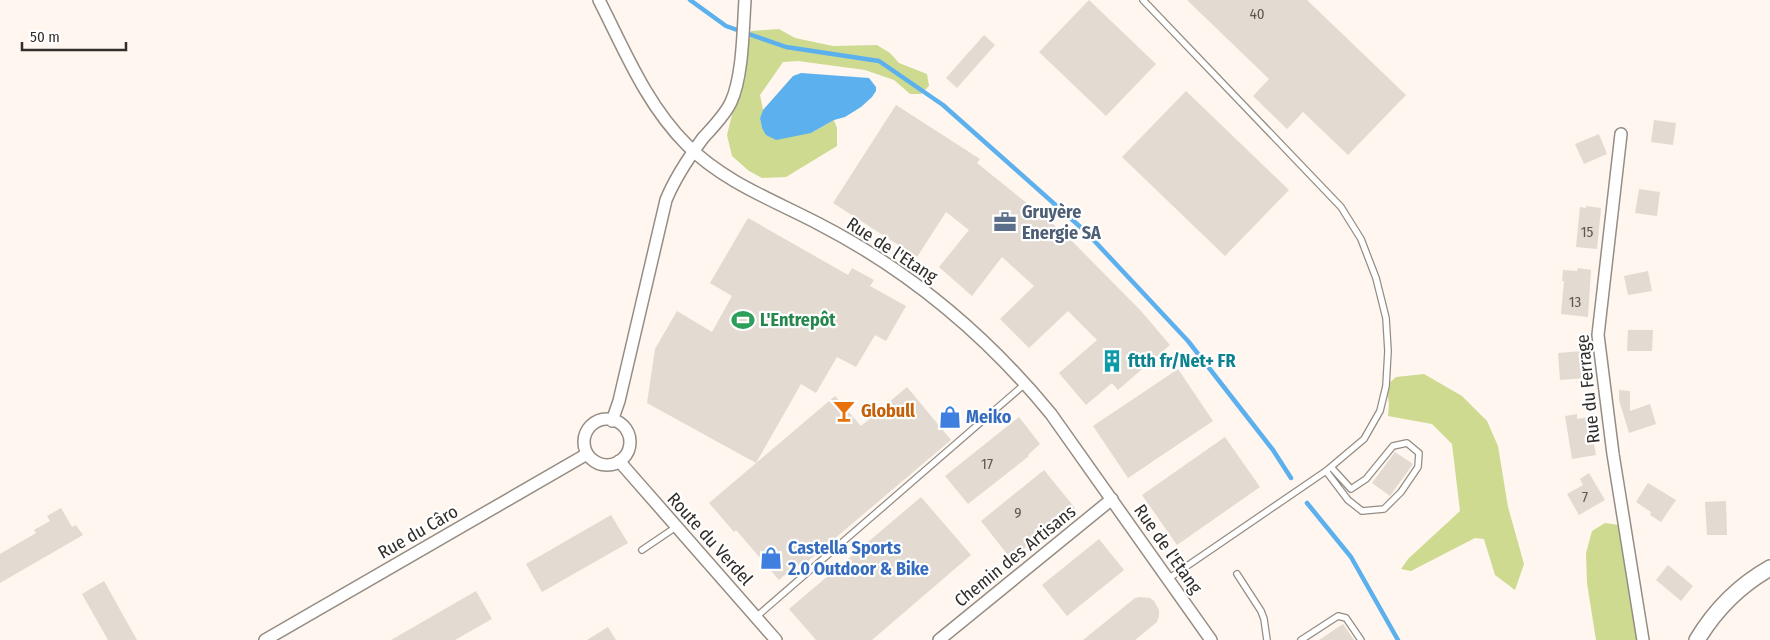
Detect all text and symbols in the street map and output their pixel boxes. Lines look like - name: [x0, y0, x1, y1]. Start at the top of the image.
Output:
- house number: 40: [1249, 5, 1265, 23]
- scale bar: [22, 20, 126, 52]
- text: 50 m: [30, 28, 60, 46]
- place label: Gruyère Energie SA: [1022, 201, 1101, 244]
- office icon: Gruyère Energie SA: [992, 209, 1018, 235]
- street label: Rue de l'Etang: [842, 212, 942, 288]
- house number: 15: [1581, 223, 1593, 241]
- house number: 13: [1569, 293, 1582, 311]
- sports icon: L'Entrepôt: [730, 307, 756, 333]
- place label: L'Entrepôt: [760, 309, 836, 331]
- street label: Rue du Ferrage: [1571, 333, 1605, 445]
- building icon: ftth fr/Net+ FR: [1099, 348, 1125, 374]
- place label: ftth fr/Net+ FR: [1128, 350, 1237, 372]
- bar icon: Globull: [831, 398, 857, 424]
- place label: Globull: [861, 400, 915, 422]
- shop icon: Meiko: [937, 404, 963, 430]
- place label: Meiko: [966, 406, 1012, 428]
- house number: 17: [981, 455, 993, 473]
- street label: Route du Verdel: [663, 488, 758, 590]
- house number: 7: [1582, 488, 1588, 506]
- street label: Rue du Câro: [374, 500, 462, 564]
- street label: Chemin des Artisans: [950, 500, 1080, 612]
- street label: Rue de l'Etang: [1129, 500, 1207, 598]
- house number: 9: [1014, 504, 1022, 522]
- place label: Castella Sports 2.0 Outdoor & Bike: [787, 537, 929, 580]
- shop icon: Castella Sports 2.0 Outdoor & Bike: [758, 545, 784, 571]

